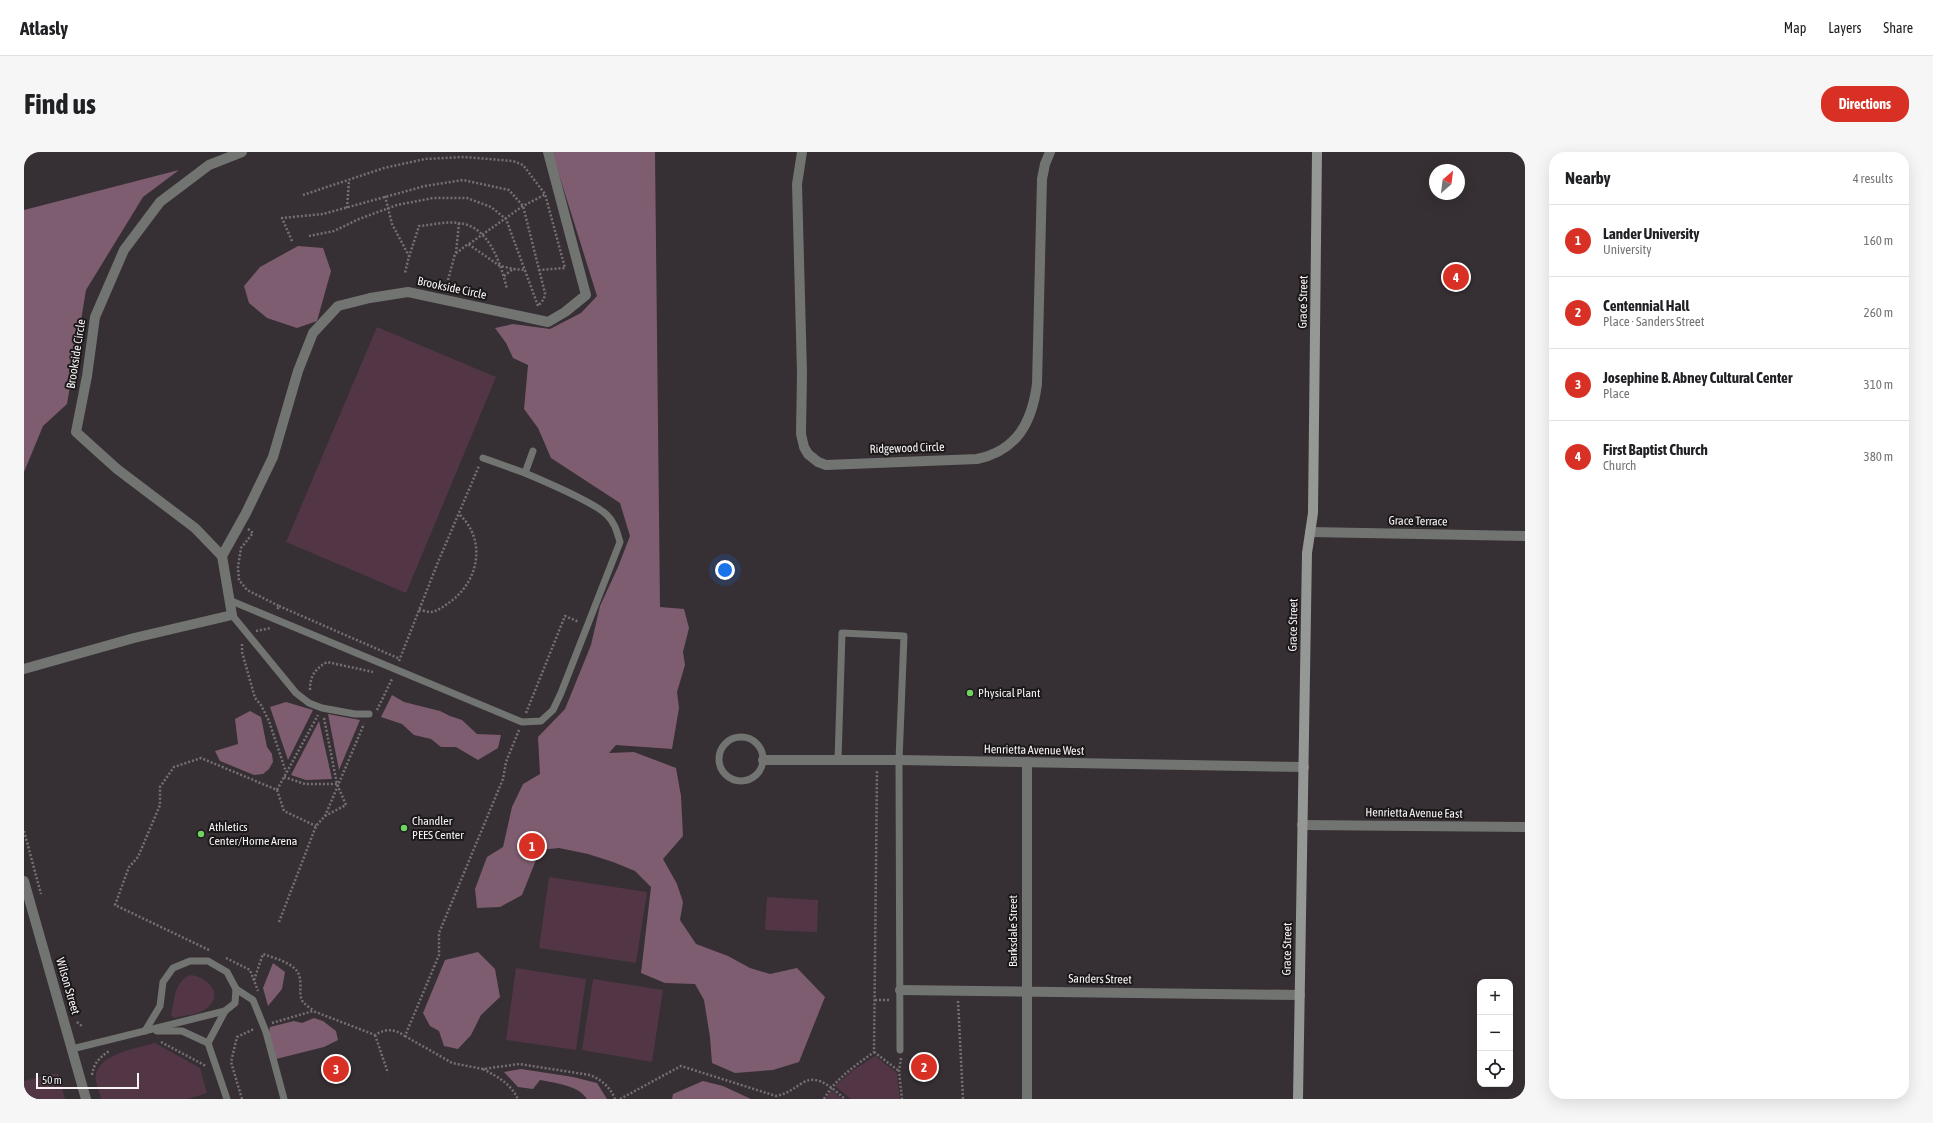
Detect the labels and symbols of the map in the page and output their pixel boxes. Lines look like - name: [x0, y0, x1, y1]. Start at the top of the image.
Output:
- north arrow: [1429, 164, 1465, 200]
- pin: 4: [1443, 262, 1469, 292]
- street label: Brookside Circle: [416, 274, 488, 302]
- street label: Grace Street: [1296, 275, 1310, 329]
- street label: Brookside Circle: [64, 318, 88, 390]
- street label: Ridgewood Circle: [869, 440, 945, 456]
- street label: Grace Terrace: [1388, 513, 1448, 529]
- your location: [715, 560, 735, 580]
- street label: Grace Street: [1286, 598, 1300, 652]
- place label: Physical Plant: [978, 686, 1041, 700]
- marker: Physical Plant: [965, 688, 975, 698]
- street label: Henrietta Avenue West: [984, 742, 1085, 758]
- street label: Henrietta Avenue East: [1365, 805, 1463, 821]
- place label: Chandler PEES Center: [412, 814, 464, 842]
- place label: Athletics Center/Horne Arena: [209, 820, 297, 848]
- marker: Chandler PEES Center: [399, 823, 409, 833]
- marker: Athletics Center/Horne Arena: [196, 829, 206, 839]
- pin: 1: [519, 831, 545, 861]
- street label: Barksdale Street: [1006, 894, 1020, 967]
- street label: Grace Street: [1280, 922, 1294, 976]
- street label: Wilson Street: [53, 956, 83, 1016]
- street label: Sanders Street: [1068, 971, 1132, 987]
- pin: 2: [911, 1052, 937, 1082]
- pin: 3: [323, 1054, 349, 1084]
- scale bar: [36, 1071, 139, 1090]

